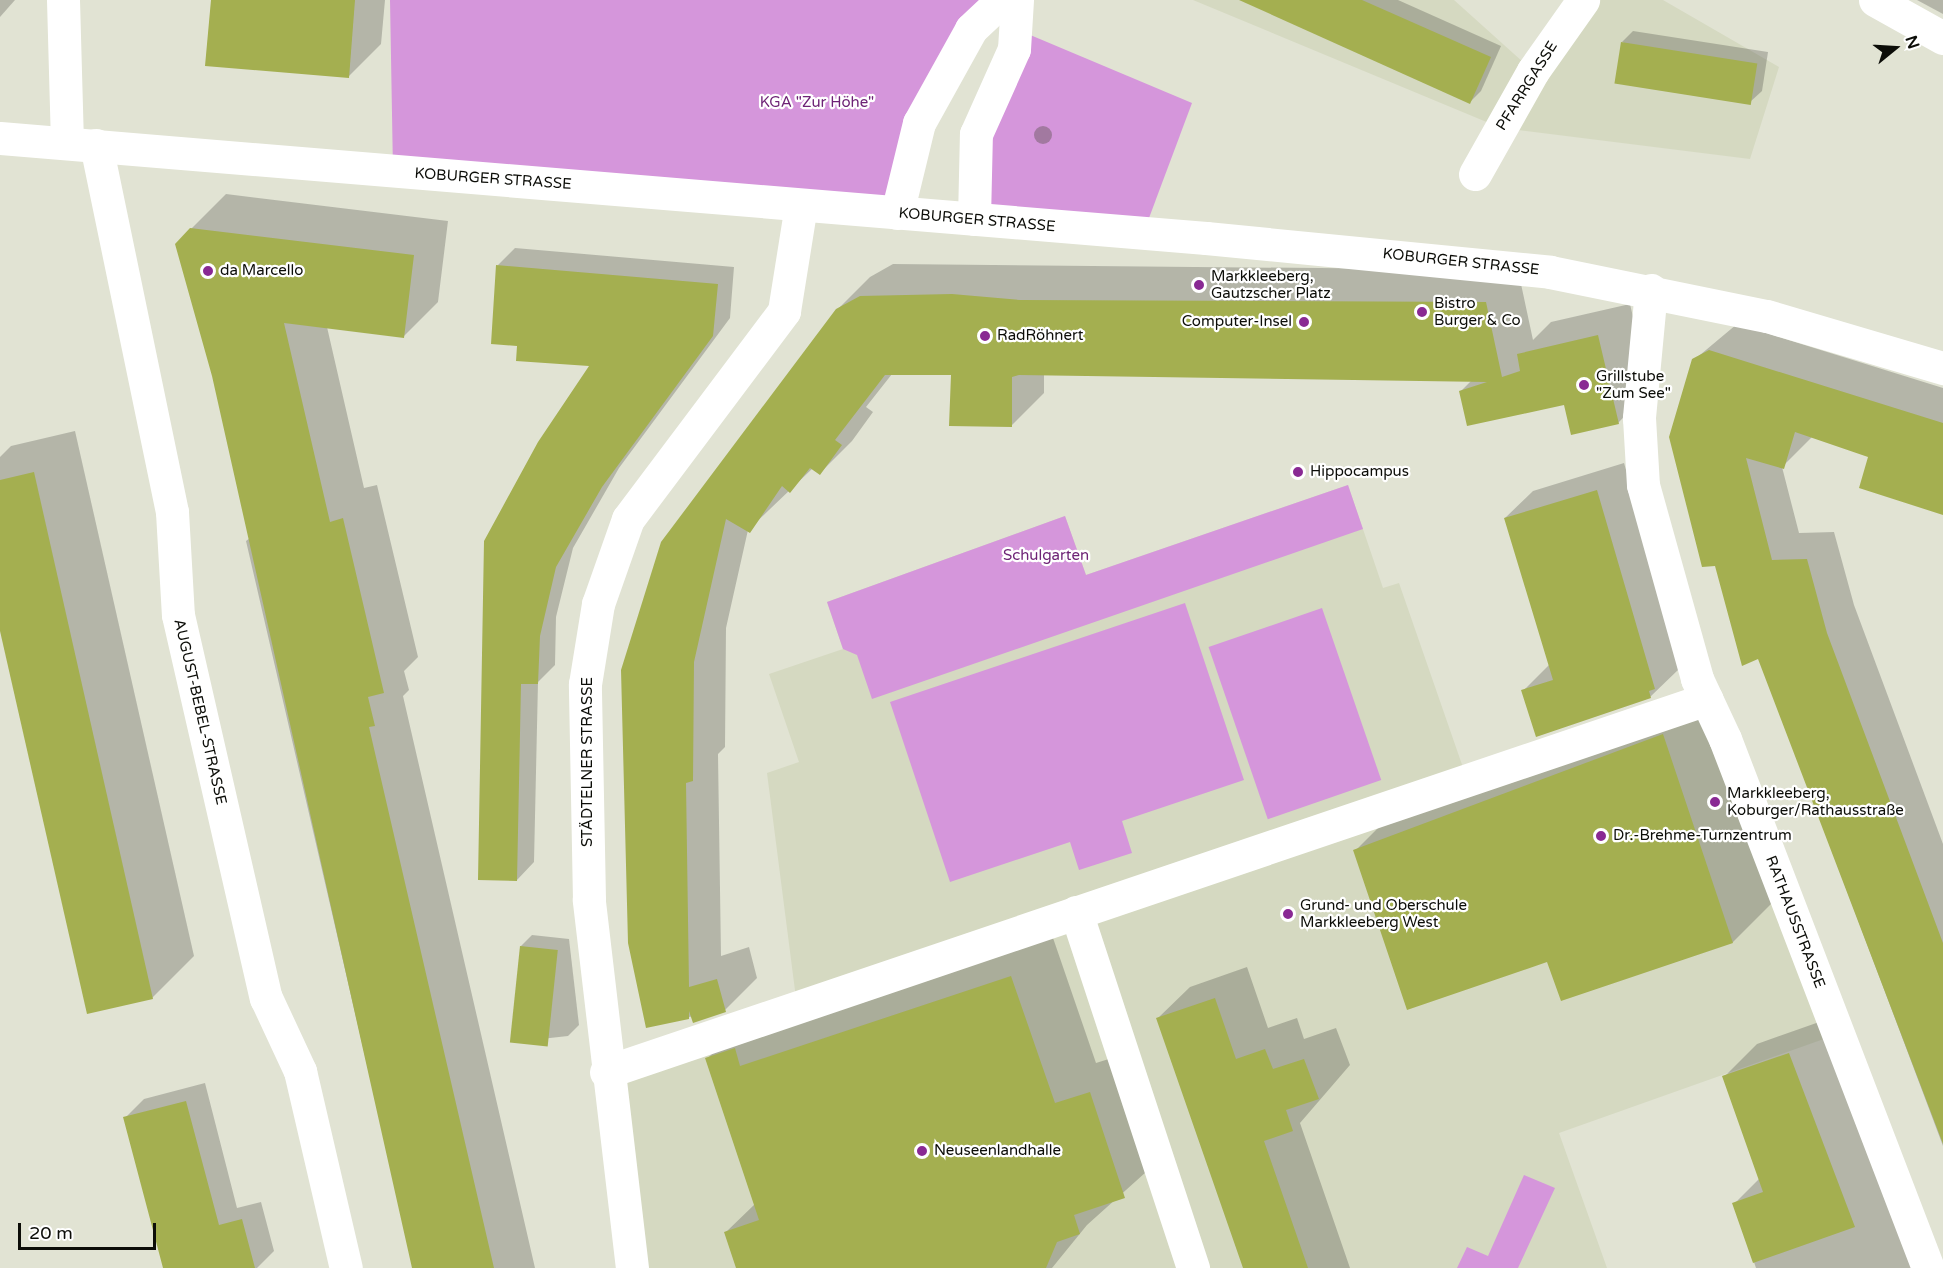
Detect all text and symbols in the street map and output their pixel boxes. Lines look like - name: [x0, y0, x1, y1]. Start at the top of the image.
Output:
- north arrow: [1865, 18, 1925, 78]
- text: N: [1901, 33, 1924, 52]
- street label: PFARRGASSE: [1492, 38, 1562, 134]
- park label: KGA "Zur Höhe": [760, 94, 874, 112]
- street label: KOBURGER STRASSE: [414, 165, 572, 193]
- street label: KOBURGER STRASSE: [898, 204, 1056, 236]
- street label: KOBURGER STRASSE: [1382, 245, 1540, 279]
- place label: da Marcello: [220, 262, 303, 280]
- marker: da Marcello: [201, 264, 215, 278]
- place label: Markkleeberg, Gautzscher Platz: [1211, 267, 1331, 302]
- marker: Markkleeberg, Gautzscher Platz: [1192, 278, 1206, 292]
- place label: Bistro Burger & Co: [1434, 294, 1521, 329]
- marker: Bistro Burger & Co: [1415, 305, 1429, 319]
- place label: Computer-Insel: [1182, 313, 1292, 331]
- marker: Computer-Insel: [1297, 315, 1311, 329]
- place label: RadRöhnert: [997, 327, 1083, 345]
- marker: RadRöhnert: [978, 329, 992, 343]
- place label: Grillstube "Zum See": [1596, 367, 1671, 402]
- marker: Grillstube "Zum See": [1577, 378, 1591, 392]
- place label: Hippocampus: [1310, 463, 1409, 481]
- marker: Hippocampus: [1291, 465, 1305, 479]
- park label: Schulgarten: [1003, 547, 1089, 565]
- street label: AUGUST-BEBEL-STRASSE: [170, 617, 230, 807]
- street label: STÄDTELNER STRASSE: [579, 677, 597, 847]
- place label: Markkleeberg, Koburger/Rathausstraße: [1727, 784, 1904, 819]
- marker: Markkleeberg, Koburger/Rathausstraße: [1708, 795, 1722, 809]
- place label: Dr.-Brehme-Turnzentrum: [1613, 827, 1792, 845]
- marker: Dr.-Brehme-Turnzentrum: [1594, 829, 1608, 843]
- street label: RATHAUSSTRASSE: [1761, 853, 1829, 991]
- place label: Grund- und Oberschule Markkleeberg West: [1300, 896, 1467, 931]
- marker: Grund- und Oberschule Markkleeberg West: [1281, 907, 1295, 921]
- place label: Neuseenlandhalle: [934, 1142, 1061, 1160]
- marker: Neuseenlandhalle: [915, 1144, 929, 1158]
- scale bar: [21, 1211, 159, 1249]
- text: 20 m: [29, 1222, 73, 1244]

